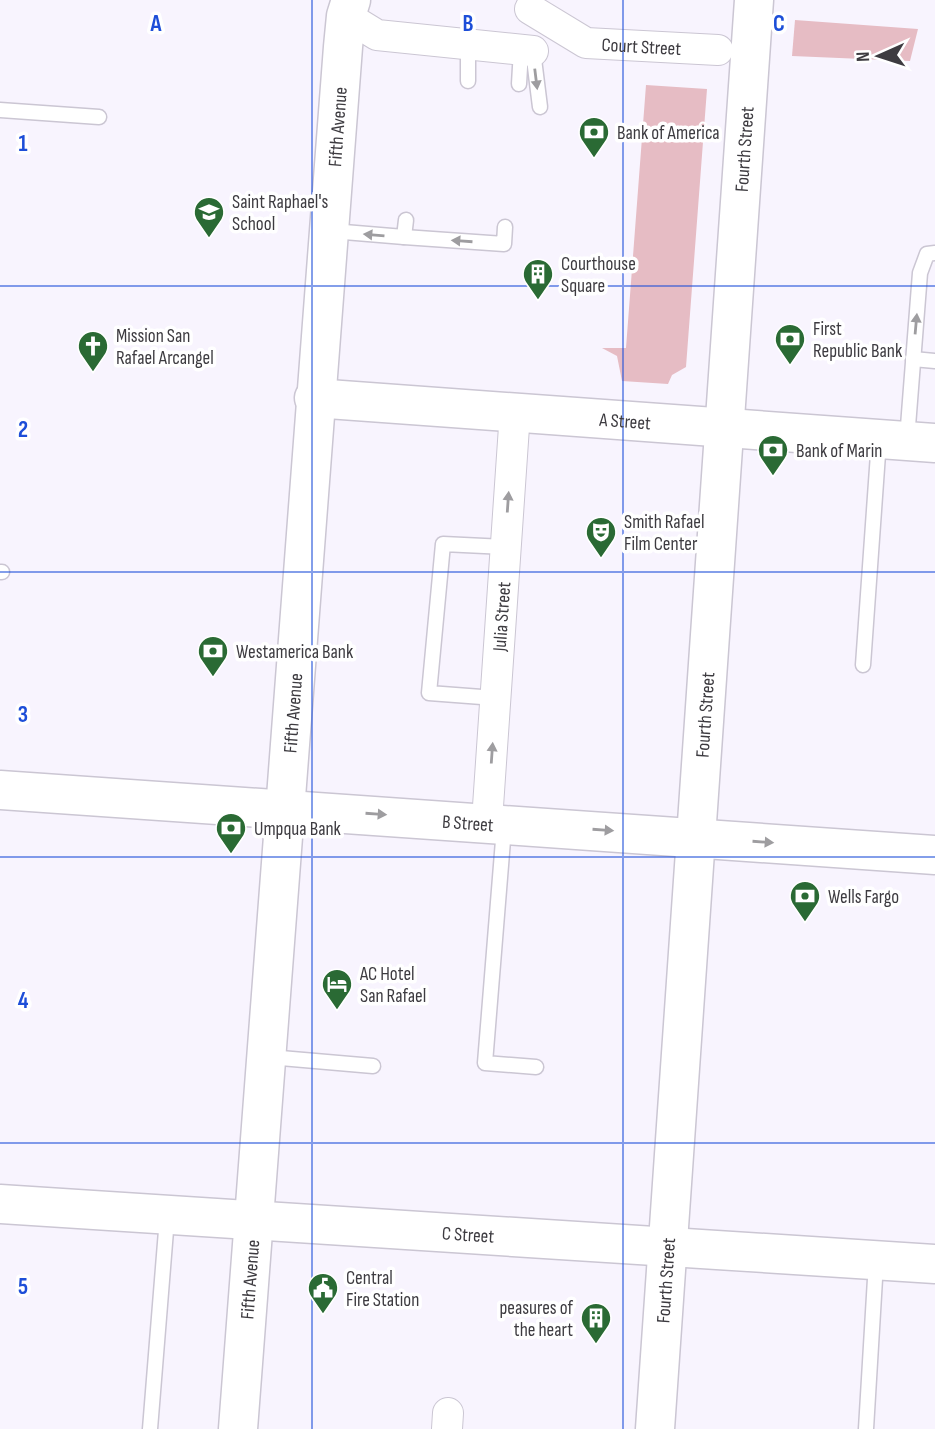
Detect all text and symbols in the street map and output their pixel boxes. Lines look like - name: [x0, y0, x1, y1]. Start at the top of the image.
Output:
- text: A: [150, 10, 163, 38]
- text: B: [463, 10, 474, 38]
- text: C: [773, 10, 785, 38]
- north arrow: [844, 21, 914, 91]
- street label: Court Street: [601, 34, 682, 61]
- text: N: [852, 51, 875, 62]
- one-way arrow: [531, 68, 542, 90]
- street label: Fifth Avenue: [324, 86, 353, 168]
- street label: Fourth Street: [731, 105, 760, 193]
- bank icon: Bank of America: [577, 115, 611, 159]
- place label: Bank of America: [617, 122, 720, 145]
- text: 1: [18, 130, 28, 158]
- place label: Saint Raphael's School: [232, 191, 328, 236]
- school or university icon: Saint Raphael's School: [192, 195, 226, 239]
- one-way arrow: [363, 229, 385, 240]
- one-way arrow: [451, 235, 473, 246]
- place label: Courthouse Square: [561, 253, 636, 298]
- building icon: Courthouse Square: [521, 257, 555, 301]
- one-way arrow: [911, 313, 922, 335]
- place label: First Republic Bank: [813, 318, 903, 363]
- bank icon: First Republic Bank: [773, 322, 807, 366]
- place label: Mission San Rafael Arcangel: [116, 325, 214, 370]
- church icon: Mission San Rafael Arcangel: [76, 329, 110, 373]
- street label: A Street: [598, 409, 652, 435]
- text: 2: [18, 416, 28, 444]
- bank icon: Bank of Marin: [756, 433, 790, 477]
- place label: Bank of Marin: [796, 440, 882, 463]
- one-way arrow: [503, 491, 514, 513]
- place label: Smith Rafael Film Center: [624, 511, 704, 556]
- theatre icon: Smith Rafael Film Center: [584, 515, 618, 559]
- street label: Julia Street: [489, 581, 516, 653]
- bank icon: Westamerica Bank: [196, 634, 230, 678]
- place label: Westamerica Bank: [236, 641, 354, 664]
- street label: Fourth Street: [692, 671, 720, 758]
- street label: Fifth Avenue: [279, 672, 308, 754]
- text: 3: [18, 701, 28, 729]
- one-way arrow: [486, 742, 497, 764]
- one-way arrow: [365, 809, 387, 820]
- bank icon: Umpqua Bank: [214, 811, 248, 855]
- street label: B Street: [441, 811, 495, 837]
- place label: Umpqua Bank: [254, 818, 342, 841]
- one-way arrow: [592, 825, 614, 836]
- one-way arrow: [752, 837, 774, 848]
- bank icon: Wells Fargo: [788, 879, 822, 923]
- place label: Wells Fargo: [828, 886, 899, 909]
- place label: AC Hotel San Rafael: [359, 963, 426, 1008]
- hotel icon: AC Hotel San Rafael: [320, 967, 354, 1011]
- text: 4: [18, 987, 29, 1015]
- street label: C Street: [441, 1222, 495, 1249]
- street label: Fourth Street: [652, 1237, 681, 1324]
- street label: Fifth Avenue: [236, 1239, 265, 1320]
- place label: Central Fire Station: [346, 1267, 419, 1312]
- public building icon: Central Fire Station: [306, 1271, 340, 1315]
- text: 5: [18, 1273, 28, 1301]
- place label: peasures of the heart: [499, 1297, 574, 1342]
- building icon: peasures of the heart: [579, 1301, 613, 1345]

